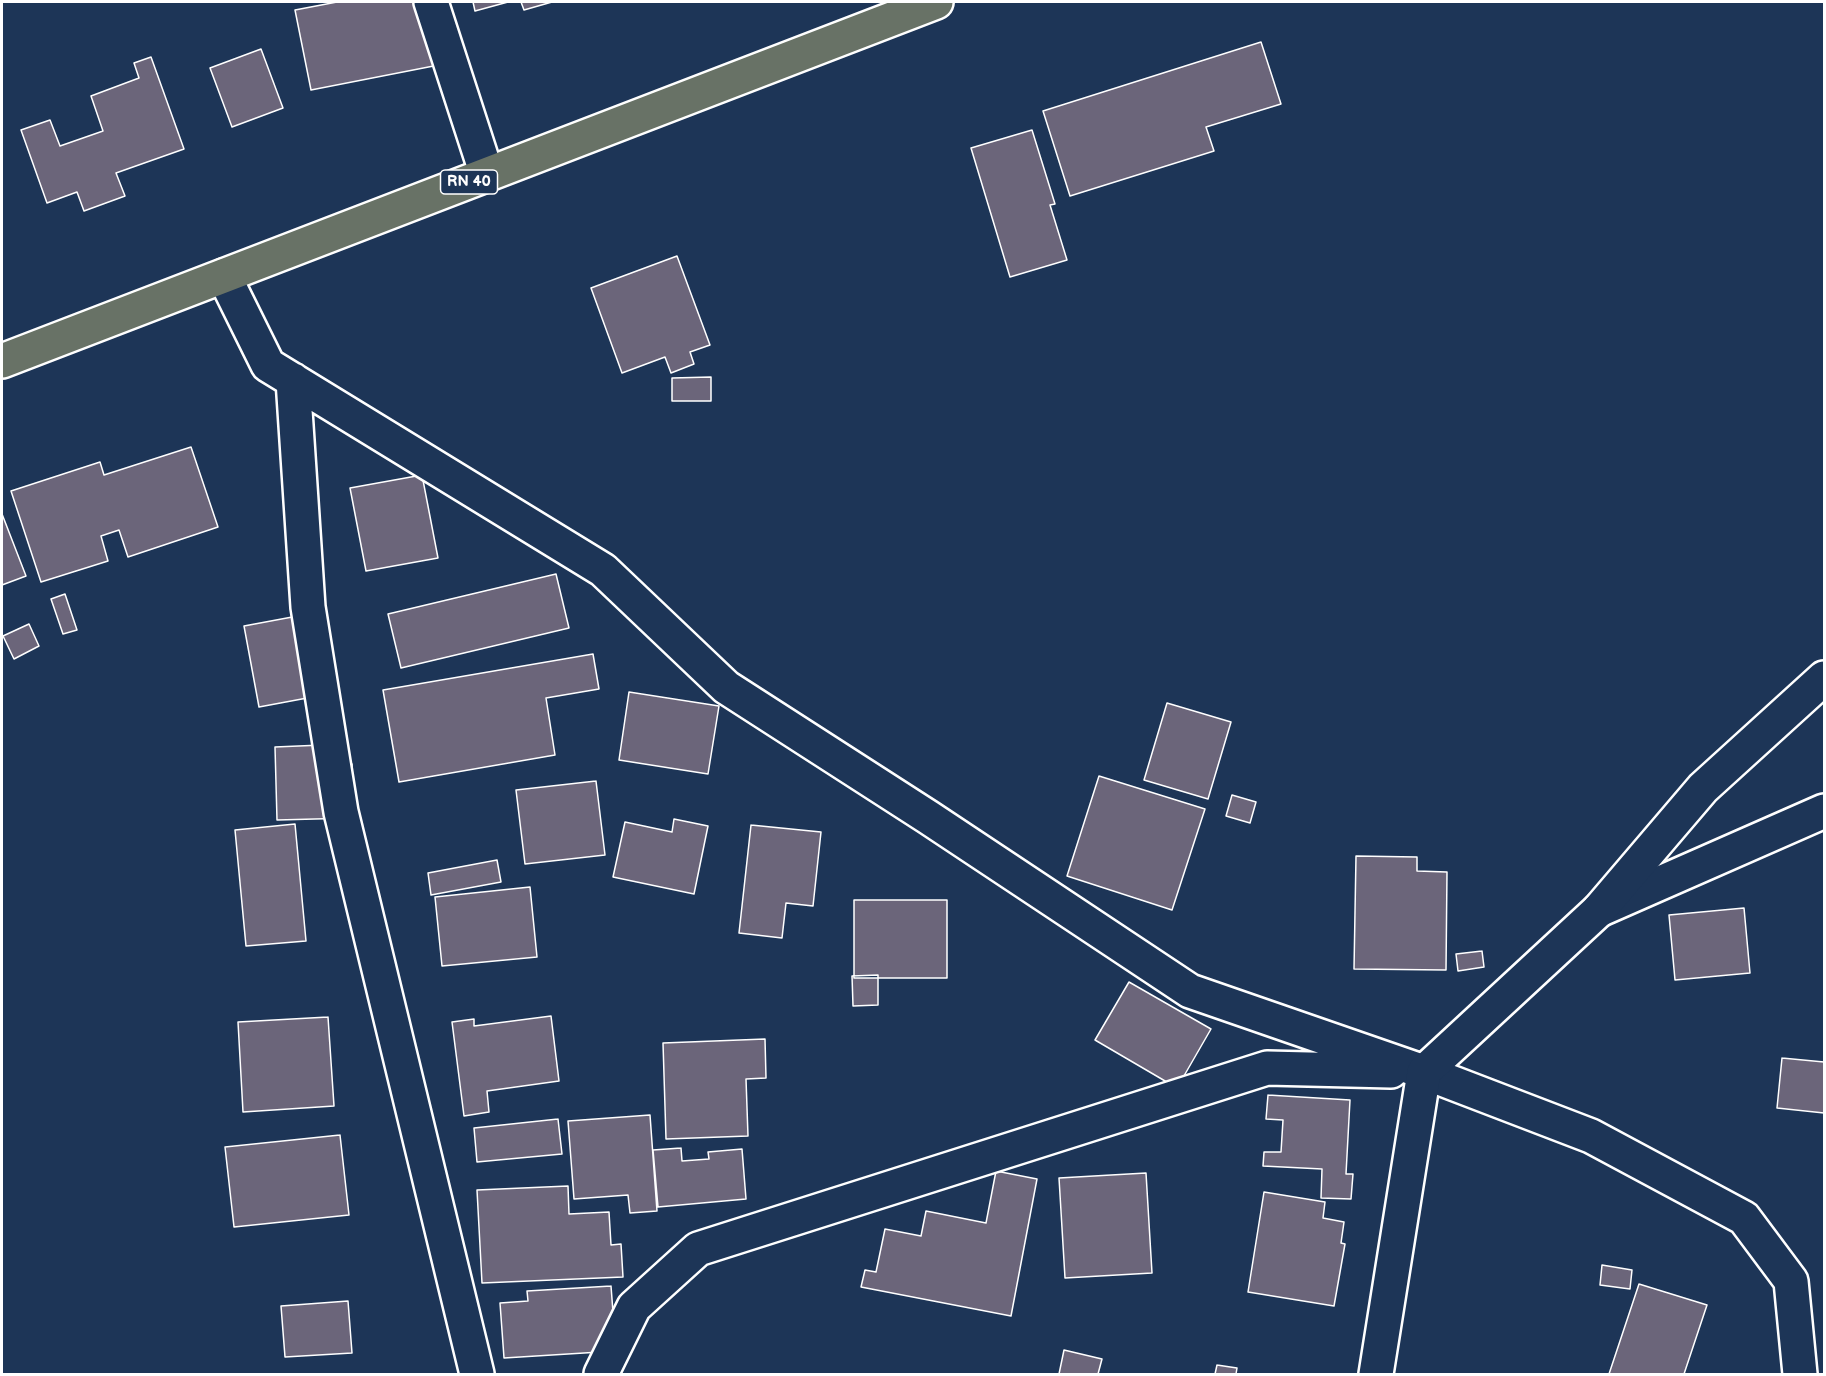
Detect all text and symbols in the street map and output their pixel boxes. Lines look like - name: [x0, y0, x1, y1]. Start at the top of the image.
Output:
- road number: RN 40: [440, 170, 498, 194]

